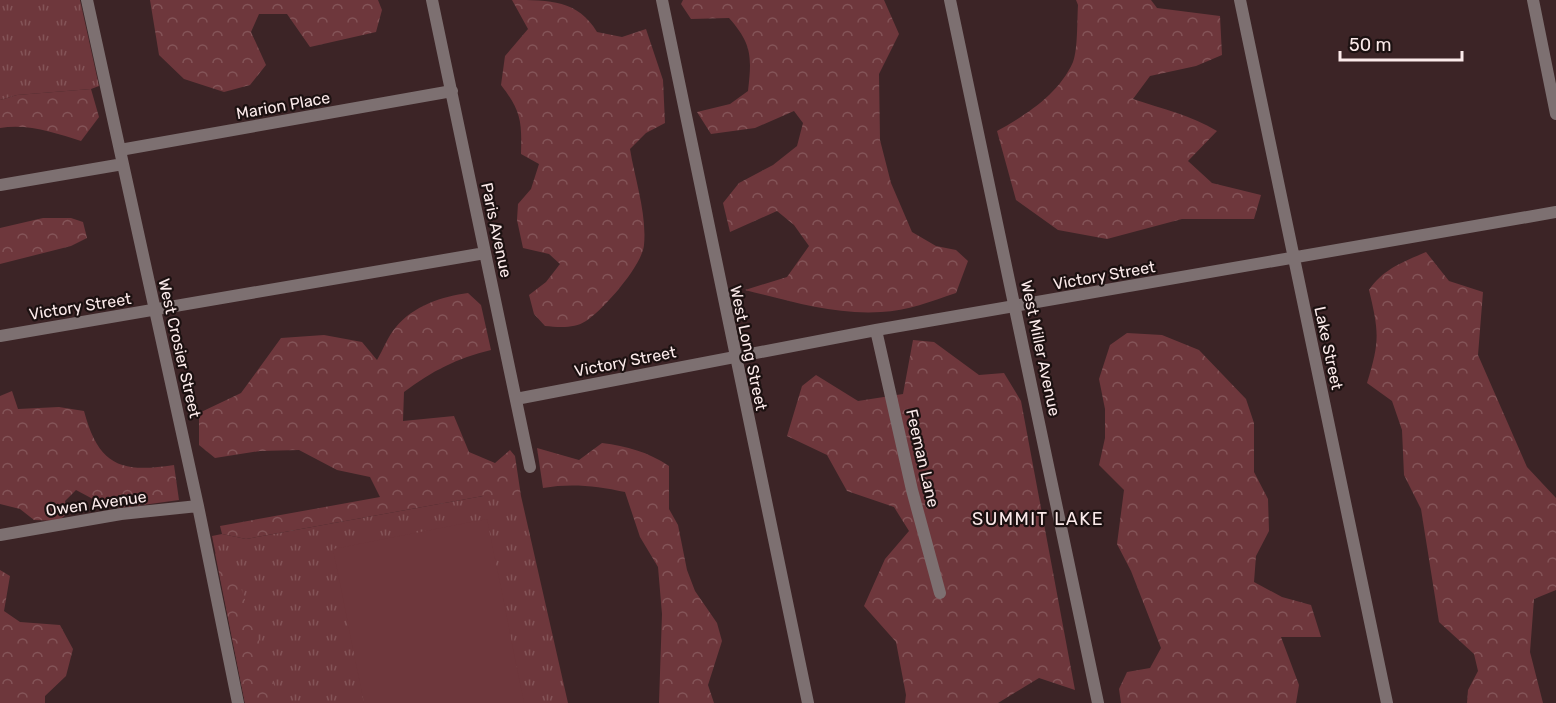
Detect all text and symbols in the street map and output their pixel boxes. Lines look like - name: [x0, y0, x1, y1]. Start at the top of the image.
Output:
- scale bar: [1340, 24, 1462, 62]
- text: 50 m: [1349, 34, 1392, 56]
- street label: Marion Place: [235, 88, 332, 123]
- street label: Paris Avenue: [477, 181, 516, 279]
- street label: Victory Street: [1052, 257, 1157, 294]
- street label: West Crosier Street: [154, 277, 205, 420]
- street label: West Miller Avenue: [1017, 278, 1064, 418]
- street label: West Long Street: [726, 284, 771, 412]
- street label: Victory Street: [28, 289, 133, 324]
- street label: Lake Street: [1310, 305, 1347, 392]
- street label: Victory Street: [573, 342, 678, 381]
- street label: Feeman Lane: [902, 407, 943, 509]
- street label: Owen Avenue: [44, 487, 148, 520]
- district label: SUMMIT LAKE: [972, 508, 1104, 530]

